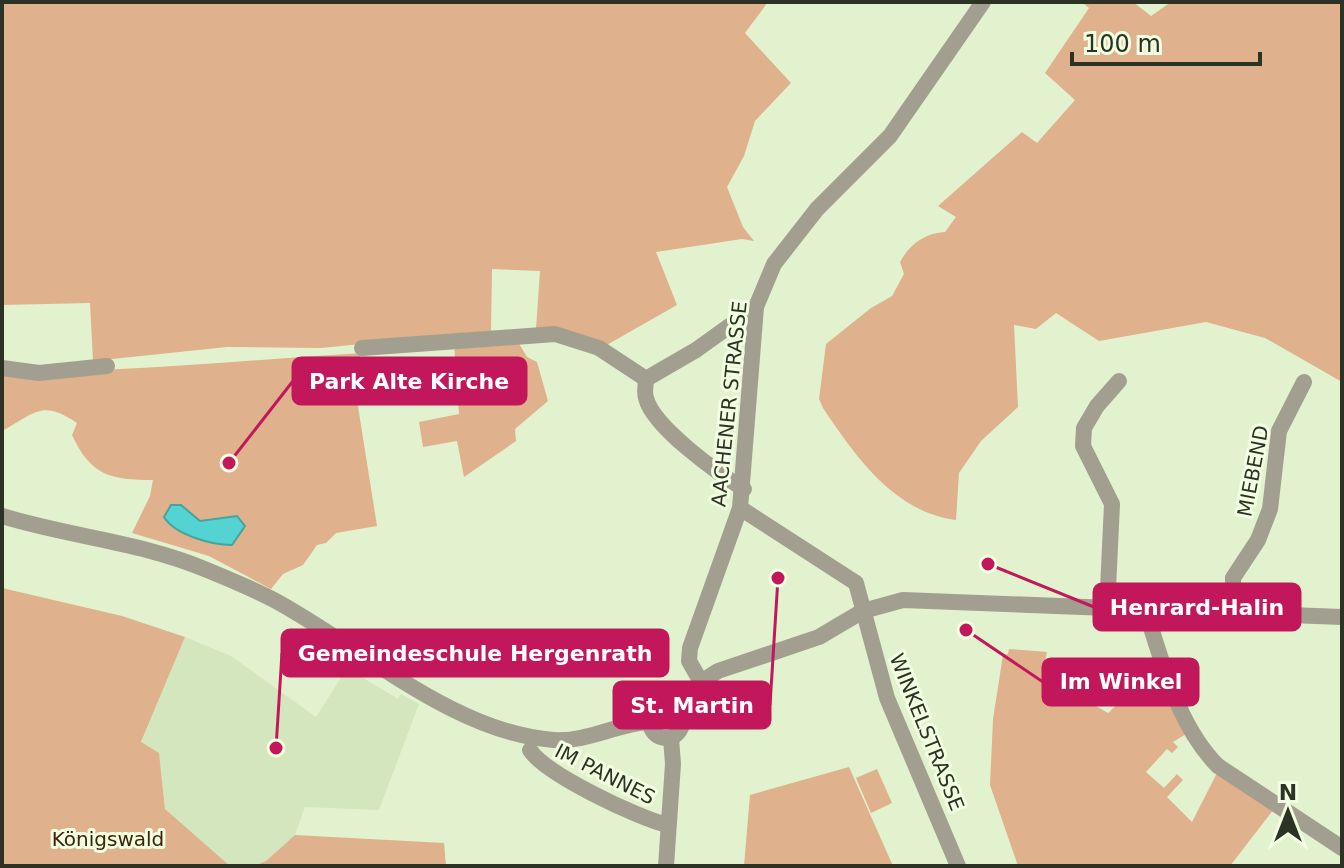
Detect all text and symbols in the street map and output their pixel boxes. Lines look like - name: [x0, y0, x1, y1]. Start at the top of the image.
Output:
- scale bar: [1072, 16, 1260, 66]
- text: 100 m: [1084, 30, 1161, 58]
- street label: AACHENER STRASSE: [706, 300, 752, 508]
- callout: Park Alte Kirche: [293, 358, 526, 404]
- text: Park Alte Kirche: [309, 369, 509, 394]
- street label: MIEBEND: [1232, 423, 1274, 519]
- callout: Henrard-Halin: [1094, 584, 1300, 630]
- text: Henrard-Halin: [1110, 595, 1284, 620]
- callout: Gemeindeschule Hergenrath: [282, 630, 668, 676]
- text: Gemeindeschule Hergenrath: [298, 641, 652, 666]
- street label: WINKELSTRASSE: [885, 650, 969, 814]
- callout: Im Winkel: [1043, 659, 1198, 705]
- text: Im Winkel: [1060, 669, 1182, 694]
- callout: St. Martin: [614, 682, 770, 728]
- text: St. Martin: [630, 693, 754, 718]
- street label: IM PANNES: [551, 739, 659, 809]
- north arrow: [1248, 772, 1328, 852]
- text: N: [1279, 780, 1297, 805]
- park label: Königswald: [52, 827, 164, 851]

